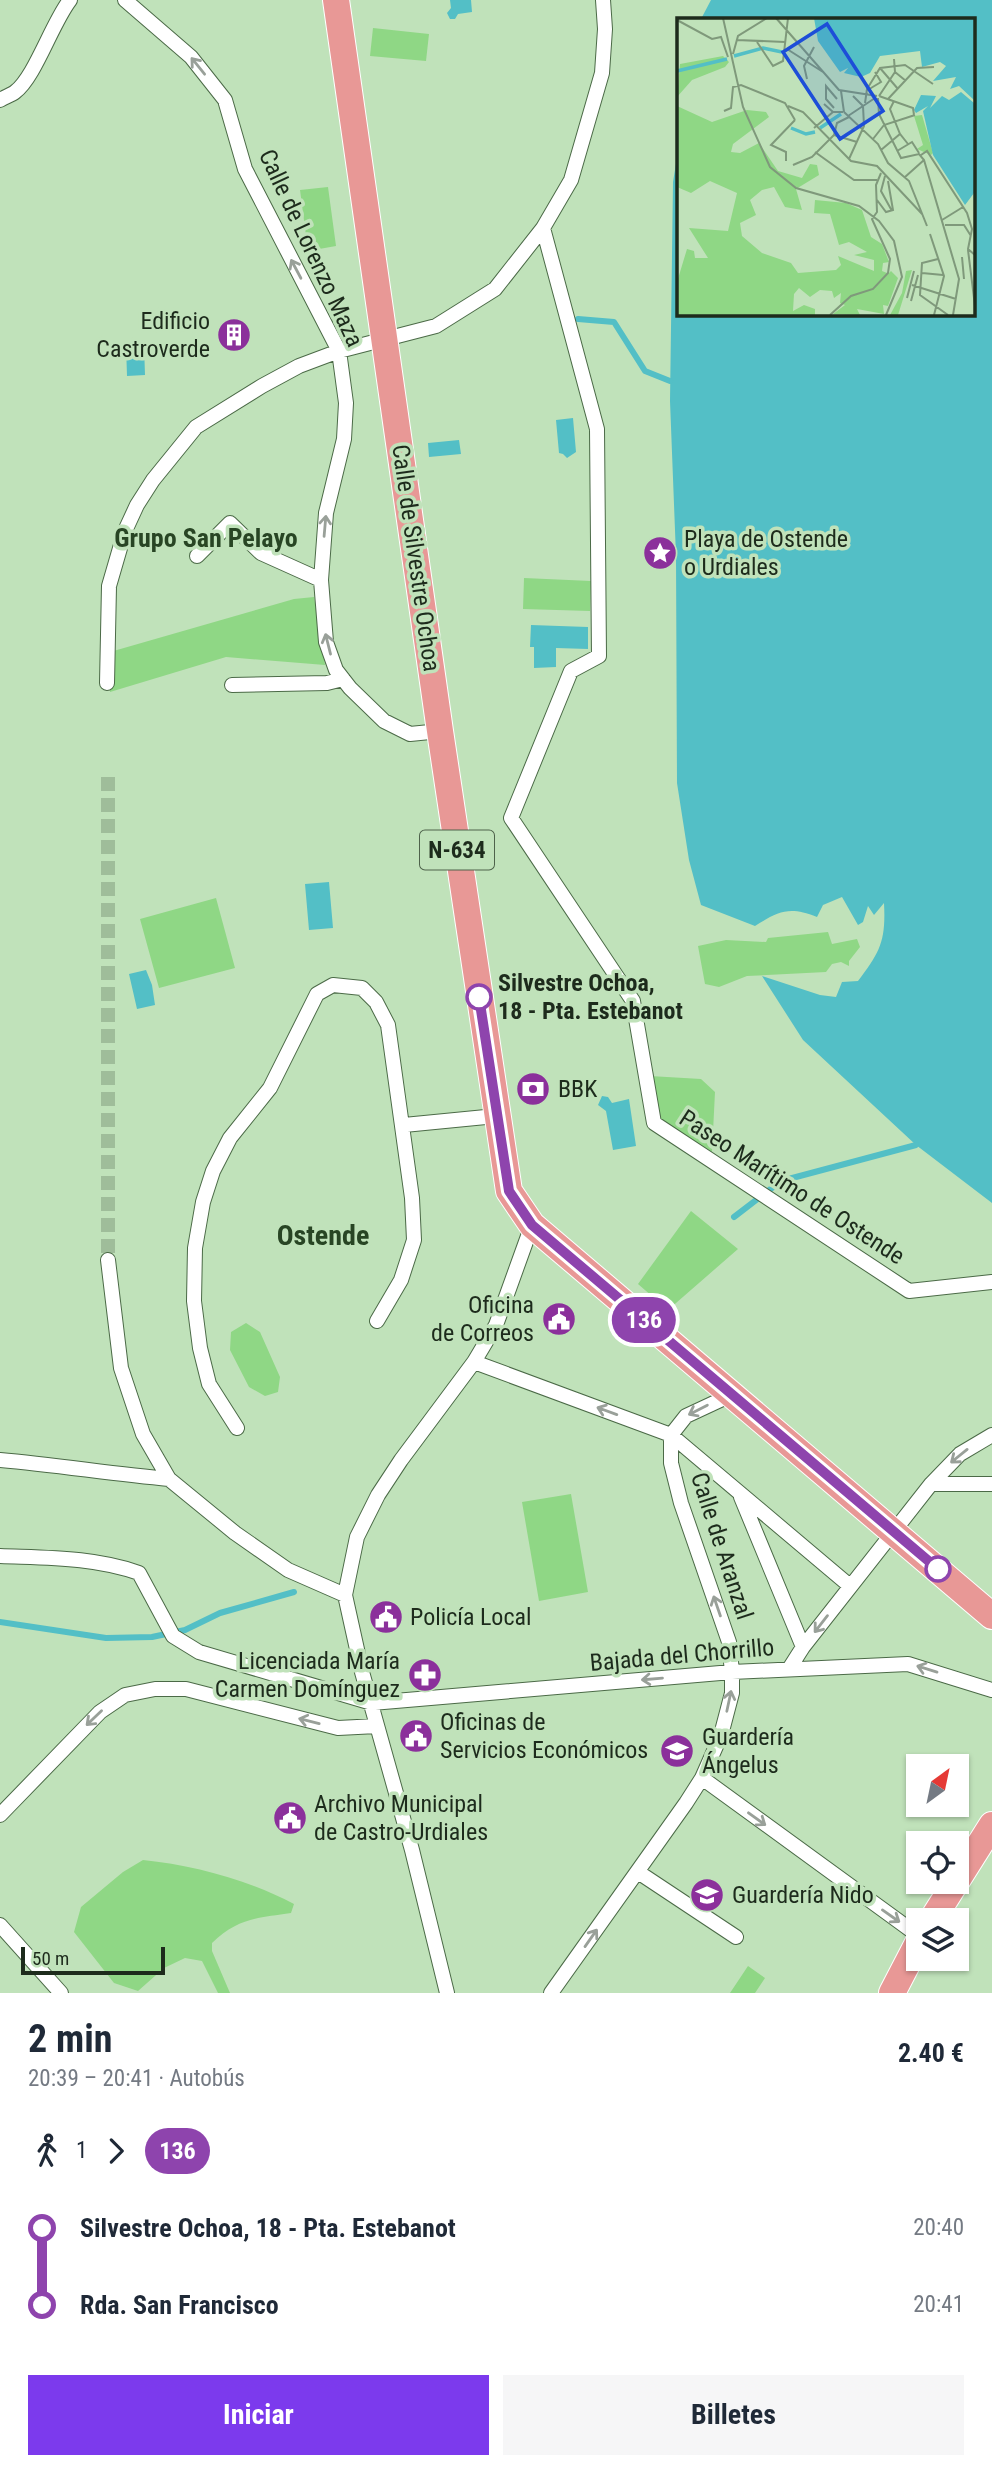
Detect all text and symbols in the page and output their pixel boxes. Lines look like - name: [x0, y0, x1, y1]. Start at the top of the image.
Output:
- inset map: [677, 18, 974, 315]
- one-way arrow: [190, 57, 205, 76]
- street label: Calle de Lorenzo Maza: [253, 145, 369, 351]
- one-way arrow: [288, 259, 302, 280]
- place label: Edificio Castroverde: [96, 307, 210, 363]
- building icon: Edificio Castroverde: [215, 316, 253, 354]
- street label: Calle de Silvestre Ochoa: [386, 443, 446, 673]
- one-way arrow: [319, 515, 332, 538]
- district label: Grupo San Pelayo: [114, 523, 298, 553]
- place label: Playa de Ostende o Urdiales: [684, 525, 848, 581]
- place icon: Playa de Ostende o Urdiales: [641, 534, 679, 572]
- one-way arrow: [321, 633, 334, 656]
- road number: N-634: [420, 830, 494, 870]
- place label: Silvestre Ochoa, 18 - Pta. Estebanot: [498, 969, 683, 1025]
- marker: Silvestre Ochoa, 18 - Pta. Estebanot: [466, 984, 492, 1010]
- bank icon: BBK: [514, 1070, 552, 1108]
- place label: BBK: [558, 1075, 597, 1103]
- street label: Paseo Marítimo de Ostende: [674, 1104, 910, 1270]
- district label: Ostende: [277, 1219, 369, 1252]
- place label: Oficina de Correos: [431, 1291, 534, 1347]
- line badge: 136: [604, 1297, 684, 1343]
- public building icon: Oficina de Correos: [540, 1300, 578, 1338]
- text: 136: [626, 1306, 662, 1334]
- one-way arrow: [688, 1403, 708, 1417]
- one-way arrow: [597, 1404, 619, 1416]
- one-way arrow: [951, 1449, 969, 1464]
- street label: Calle de Aranzal: [685, 1469, 759, 1623]
- unlabelled marker: [925, 1556, 951, 1582]
- one-way arrow: [710, 1595, 722, 1617]
- public building icon: Policía Local: [367, 1598, 405, 1636]
- place label: Policía Local: [410, 1603, 532, 1631]
- one-way arrow: [813, 1614, 829, 1632]
- street label: Bajada del Chorrillo: [589, 1633, 775, 1677]
- place label: Licenciada María Carmen Domínguez: [215, 1647, 400, 1703]
- pharmacy icon: Licenciada María Carmen Domínguez: [406, 1656, 444, 1694]
- one-way arrow: [916, 1662, 938, 1675]
- one-way arrow: [641, 1673, 664, 1686]
- one-way arrow: [723, 1690, 737, 1713]
- place label: Oficinas de Servicios Económicos: [440, 1708, 648, 1764]
- one-way arrow: [86, 1710, 103, 1727]
- one-way arrow: [299, 1714, 321, 1727]
- public building icon: Oficinas de Servicios Económicos: [397, 1717, 435, 1755]
- place label: Guardería Ángelus: [702, 1723, 794, 1779]
- school or university icon: Guardería Ángelus: [658, 1732, 696, 1770]
- north arrow: [906, 1754, 970, 1816]
- map controls: [906, 1754, 969, 1971]
- place label: Archivo Municipal de Castro-Urdiales: [314, 1790, 488, 1846]
- public building icon: Archivo Municipal de Castro-Urdiales: [271, 1799, 309, 1837]
- one-way arrow: [747, 1811, 766, 1826]
- button: locate: [906, 1831, 969, 1894]
- school or university icon: Guardería Nido: [688, 1876, 726, 1914]
- place label: Guardería Nido: [732, 1881, 874, 1909]
- button: layers: [906, 1908, 969, 1971]
- one-way arrow: [881, 1909, 900, 1923]
- one-way arrow: [584, 1929, 598, 1948]
- scale bar: [21, 1944, 164, 1976]
- text: 50 m: [32, 1947, 69, 1970]
- text: 2 min: [28, 2017, 112, 2061]
- text: 2.40 €: [898, 2038, 964, 2068]
- text: 20:39 – 20:41 · Autobús: [28, 2065, 245, 2092]
- icon: walk: [28, 2132, 66, 2170]
- icon: forward: [97, 2132, 135, 2170]
- text: 1: [76, 2137, 87, 2164]
- text: 136: [159, 2137, 196, 2165]
- text: Silvestre Ochoa, 18 - Pta. Estebanot: [80, 2213, 456, 2243]
- text: 20:40: [913, 2214, 964, 2241]
- text: Rda. San Francisco: [80, 2290, 279, 2320]
- text: 20:41: [913, 2291, 964, 2318]
- button: Iniciar: [28, 2375, 489, 2455]
- button: Billetes: [503, 2375, 964, 2455]

